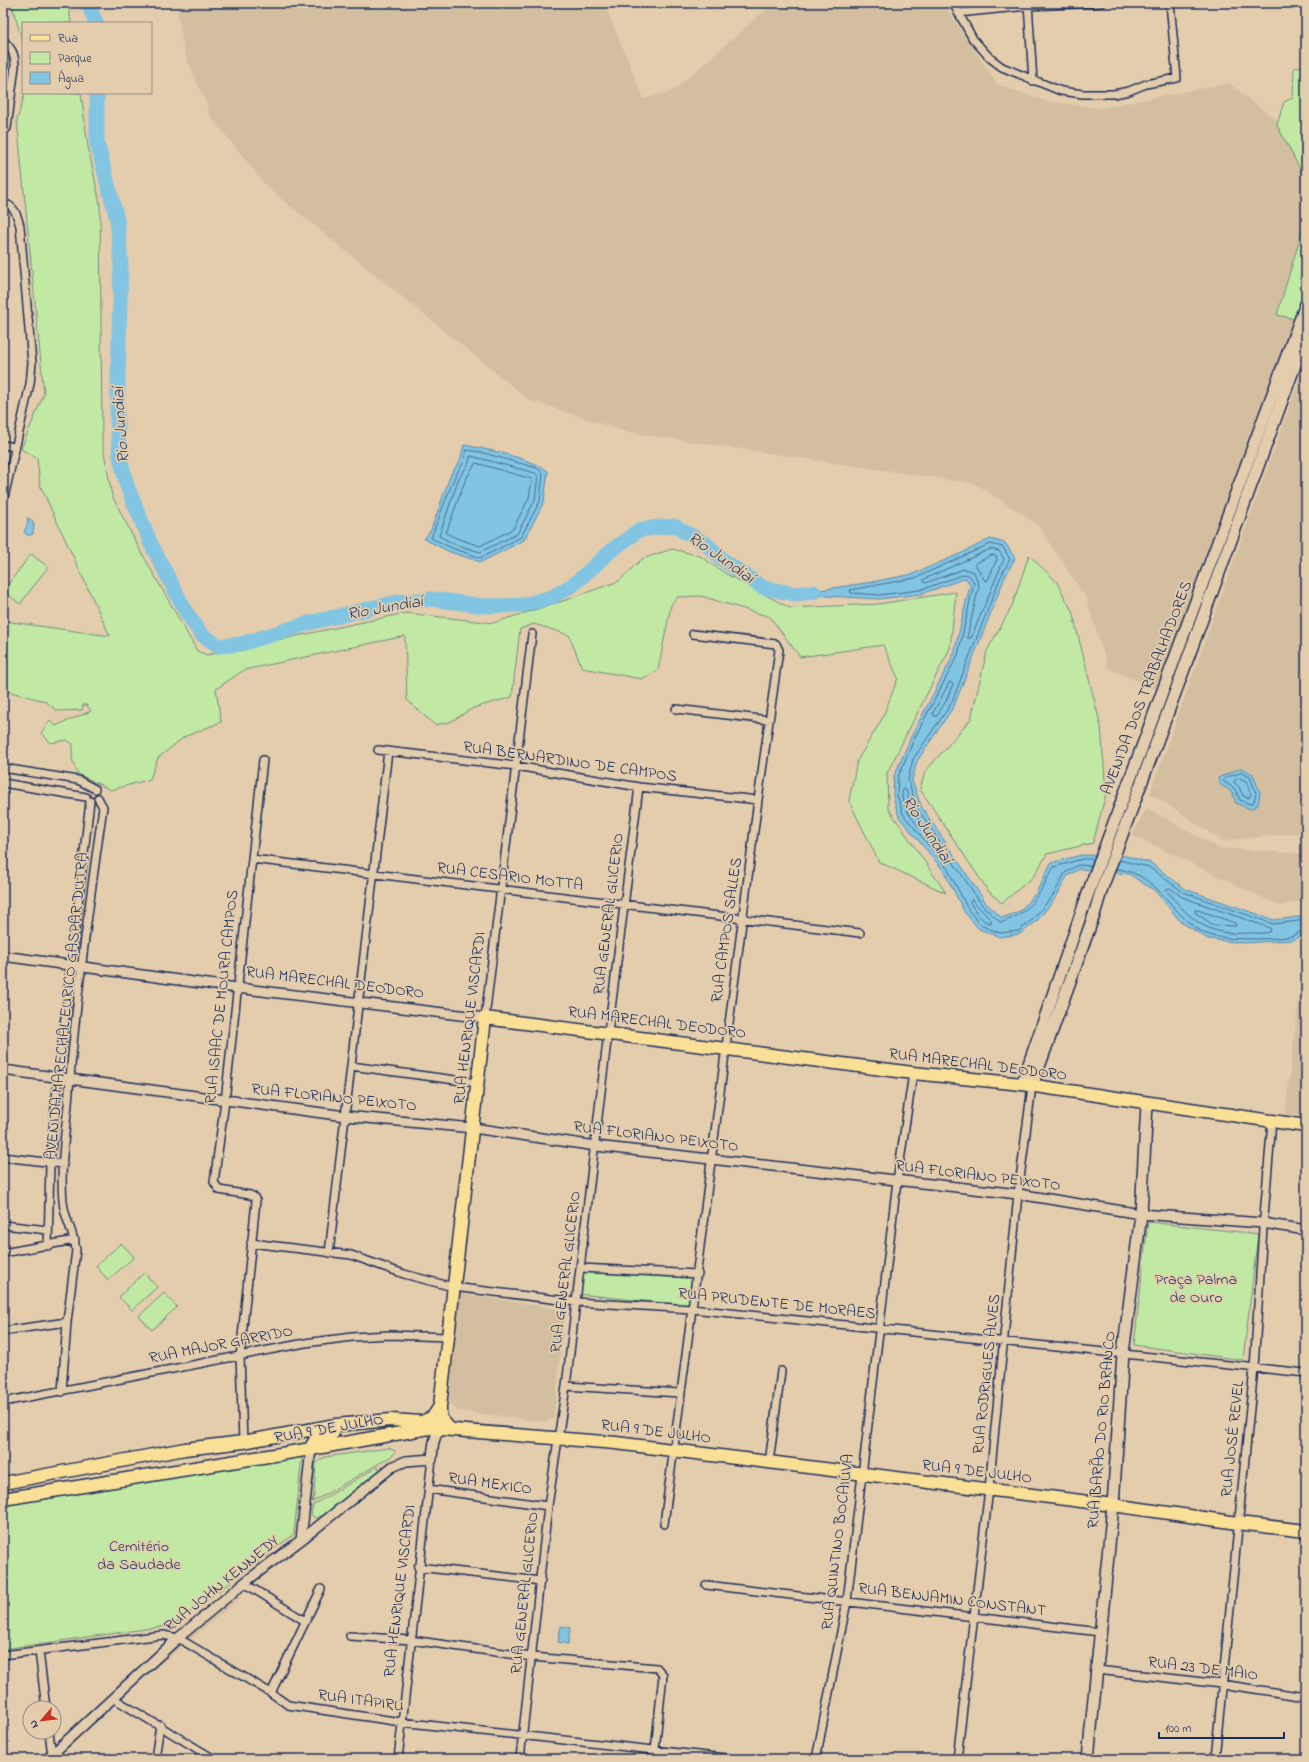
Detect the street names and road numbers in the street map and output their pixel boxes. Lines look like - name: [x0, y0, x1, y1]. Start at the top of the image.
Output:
- street label: AVENIDA DOS TRABALHADORES: [1095, 578, 1199, 798]
- street label: RUA BERNARDINO DE CAMPOS: [462, 735, 678, 789]
- street label: RUA GENERAL GLICERIO: [587, 832, 631, 996]
- street label: AVENIDA MARECHAL EURICO GASPAR DUTRA: [39, 851, 95, 1161]
- street label: RUA CESARIO MOTTA: [436, 856, 585, 898]
- street label: RUA CAMPOS SALLES: [705, 856, 749, 1004]
- street label: RUA ISAAC DE MOURA CAMPOS: [199, 889, 245, 1105]
- street label: RUA HENRIQUE VISCARDI: [447, 930, 493, 1106]
- street label: RUA MARECHAL DEODORO: [245, 960, 425, 1006]
- street label: RUA MARECHAL DEODORO: [567, 1000, 747, 1046]
- street label: RUA MARECHAL DEODORO: [888, 1042, 1068, 1088]
- street label: RUA FLORIANO PEIXOTO: [250, 1077, 418, 1119]
- street label: RUA FLORIANO PEIXOTO: [572, 1115, 740, 1159]
- street label: RUA FLORIANO PEIXOTO: [894, 1154, 1062, 1198]
- street label: RUA GENERAL GLICERIO: [544, 1190, 588, 1354]
- street label: RUA PRUDENTE DE MORAES: [677, 1282, 877, 1326]
- street label: RUA RODRIGUES ALVES: [967, 1293, 1007, 1455]
- street label: RUA MAJOR GARRIDO: [147, 1319, 295, 1371]
- street label: RUA BARÃO DO RIO BRANCO: [1081, 1330, 1123, 1530]
- street label: RUA JOSÉ REVEL: [1215, 1380, 1251, 1498]
- street label: RUA 9 DE JULHO: [272, 1408, 386, 1450]
- street label: RUA 9 DE JULHO: [600, 1413, 712, 1451]
- street label: RUA QUINTINO BOCAIÚVA: [815, 1452, 861, 1631]
- street label: RUA 9 DE JULHO: [921, 1453, 1033, 1491]
- street label: RUA MEXICO: [447, 1466, 533, 1502]
- street label: RUA HENRIQUE VISCARDI: [377, 1503, 423, 1679]
- street label: RUA GENERAL GLICERIO: [505, 1511, 545, 1675]
- street label: RUA JOHN KENNEDY: [159, 1530, 285, 1638]
- street label: RUA BENJAMIN CONSTANT: [857, 1577, 1047, 1623]
- street label: RUA 23 DE MAIO: [1147, 1650, 1259, 1688]
- street label: RUA ITAPIRU: [316, 1683, 406, 1719]

